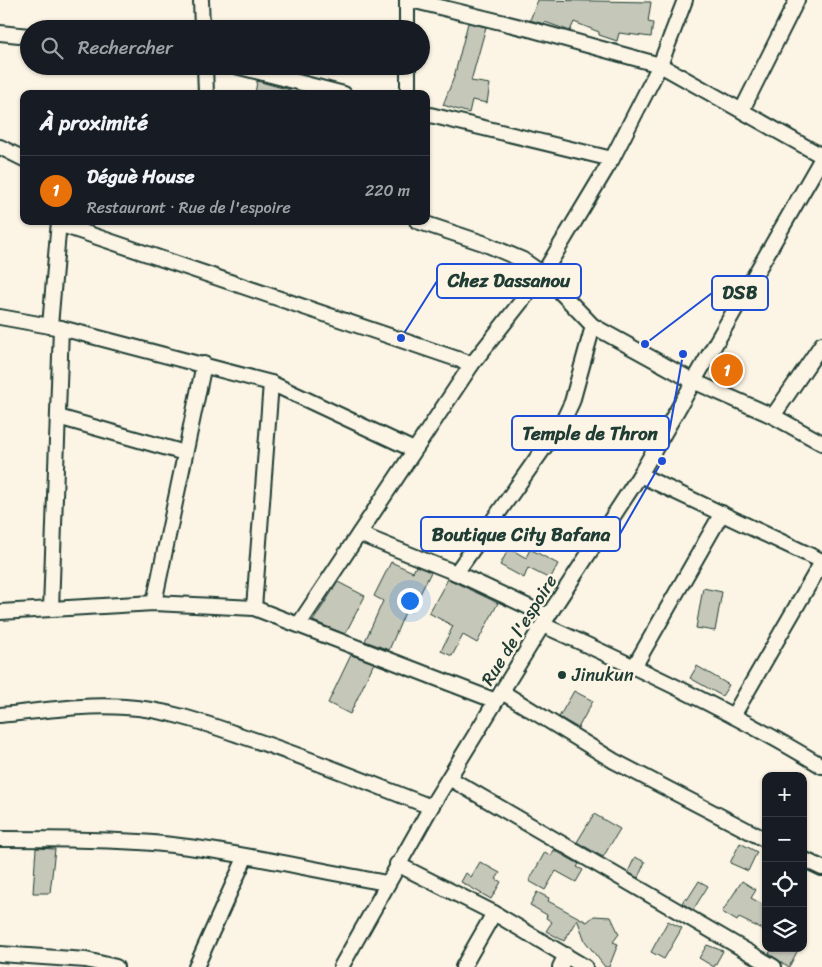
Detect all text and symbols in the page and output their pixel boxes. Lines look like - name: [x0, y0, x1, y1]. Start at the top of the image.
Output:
- search box: [20, 20, 430, 75]
- text: Rechercher: [78, 31, 173, 64]
- icon: search: [38, 34, 66, 62]
- text: À proximité: [40, 104, 148, 142]
- text: Déguè House: [87, 160, 194, 193]
- text: 1: [53, 176, 59, 205]
- text: 220 m: [365, 176, 410, 205]
- text: Restaurant · Rue de l'espoire: [87, 193, 291, 222]
- callout: Chez Dassanou: [437, 264, 581, 298]
- text: Chez Dassanou: [447, 264, 571, 297]
- callout: DSB: [712, 276, 768, 310]
- text: DSB: [722, 276, 758, 309]
- pin: 1: [711, 351, 743, 389]
- callout: Temple de Thron: [512, 416, 669, 450]
- text: Temple de Thron: [522, 417, 659, 450]
- callout: Boutique City Bafana: [421, 517, 620, 551]
- text: Boutique City Bafana: [432, 518, 611, 551]
- street label: Rue de l'espoire: [472, 568, 566, 692]
- your location: [397, 588, 423, 614]
- place label: Jinukun: [571, 659, 634, 691]
- marker: Jinukun: [556, 669, 568, 681]
- map controls: [762, 772, 807, 952]
- button: +: [762, 772, 807, 817]
- button: −: [762, 817, 807, 862]
- button: locate: [762, 862, 807, 907]
- button: layers: [762, 907, 807, 952]

